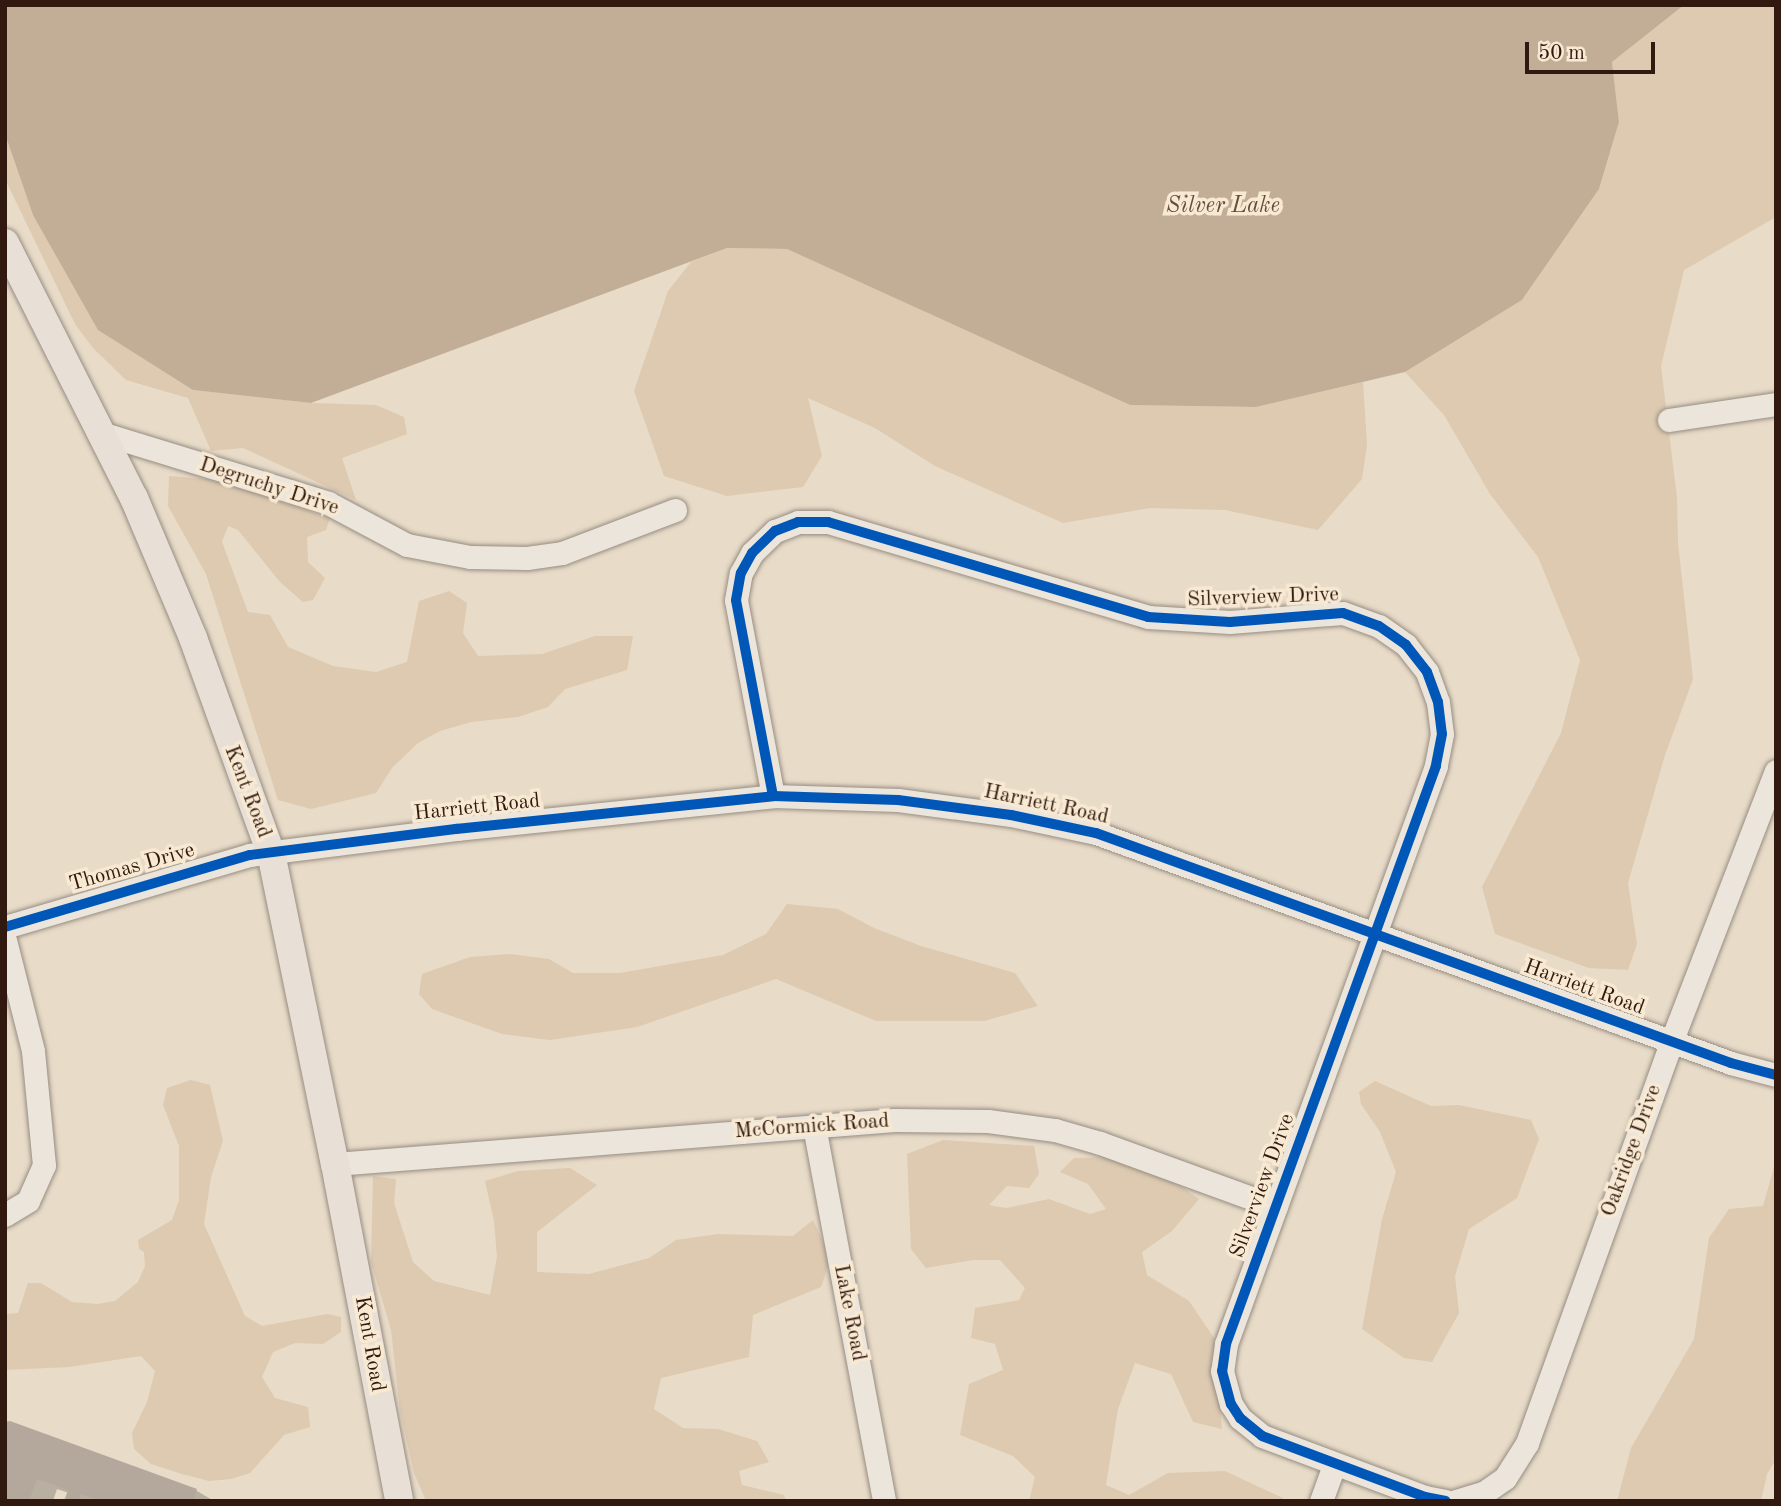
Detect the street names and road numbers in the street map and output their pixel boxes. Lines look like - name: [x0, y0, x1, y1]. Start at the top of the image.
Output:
- street label: Degruchy Drive: [196, 453, 342, 521]
- street label: Silverview Drive: [1187, 583, 1339, 613]
- street label: Kent Road: [218, 742, 276, 842]
- street label: Harriett Road: [981, 779, 1111, 831]
- street label: Harriett Road: [413, 789, 541, 827]
- street label: Thomas Drive: [66, 838, 198, 898]
- street label: Harriett Road: [1520, 954, 1648, 1022]
- street label: Oakridge Drive: [1596, 1082, 1668, 1220]
- street label: McCormick Road: [734, 1109, 890, 1145]
- street label: Silverview Drive: [1225, 1110, 1301, 1262]
- street label: Lake Road: [827, 1263, 871, 1363]
- street label: Kent Road: [348, 1294, 390, 1394]

